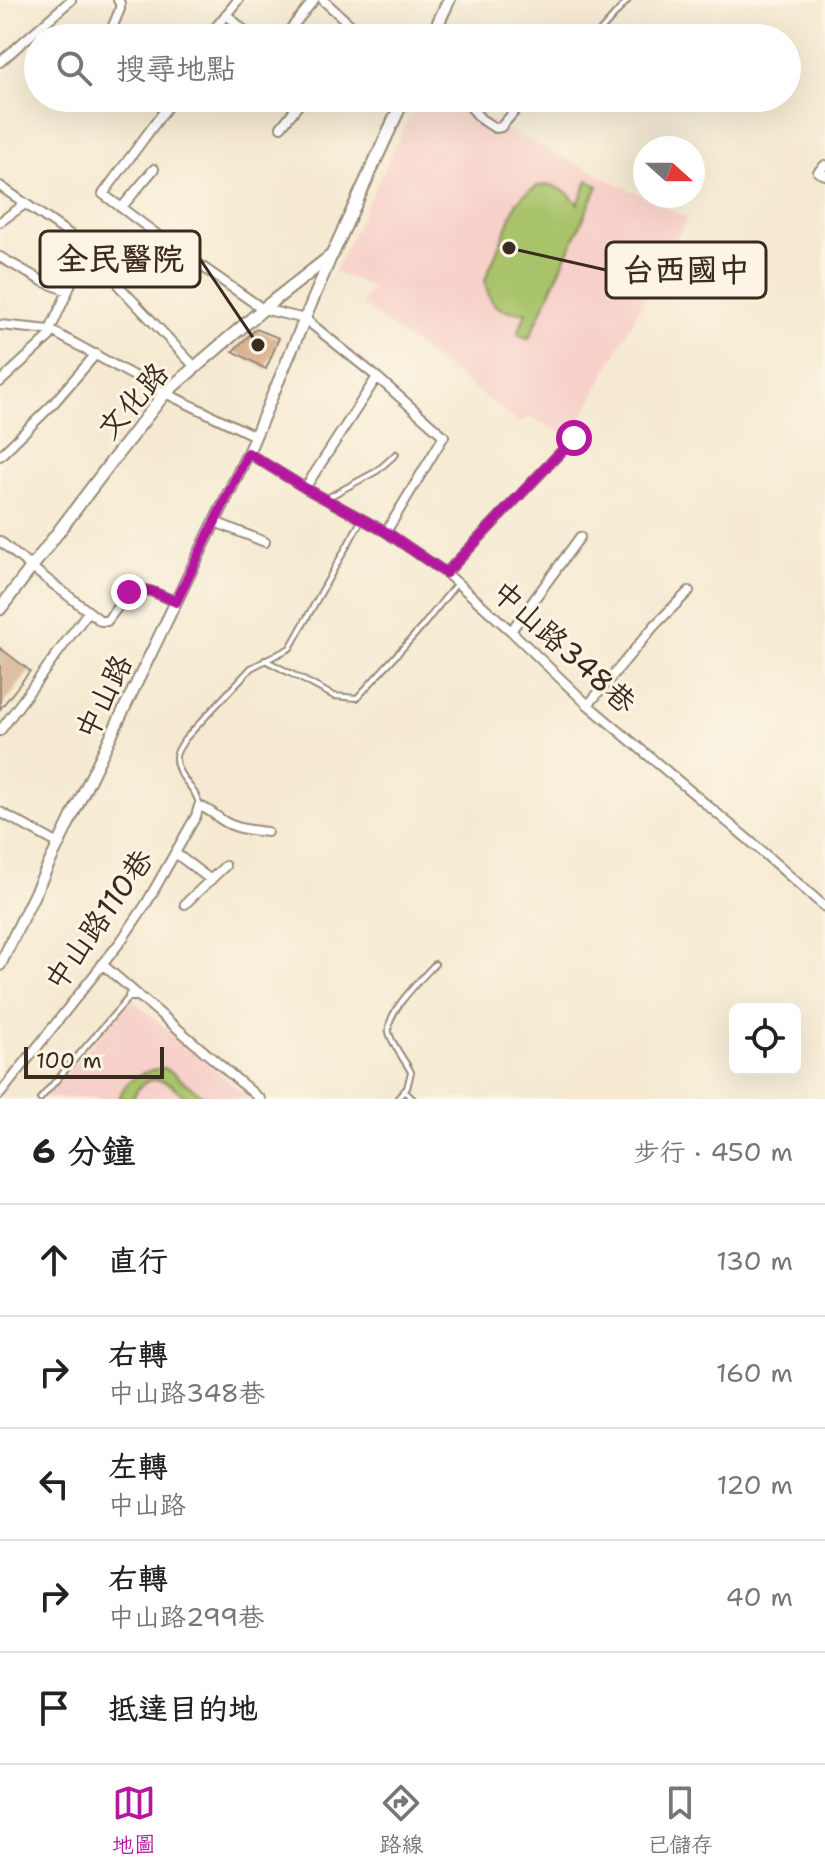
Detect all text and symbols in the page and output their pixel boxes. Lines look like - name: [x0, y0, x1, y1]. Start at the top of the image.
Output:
- search box: [24, 24, 801, 112]
- icon: search: [52, 46, 96, 90]
- text: 搜尋地點: [116, 48, 236, 89]
- north arrow: [633, 136, 705, 208]
- callout: 全民醫院: [40, 231, 200, 287]
- text: 全民醫院: [56, 237, 184, 280]
- callout: 台西國中: [606, 242, 766, 298]
- text: 台西國中: [622, 248, 750, 291]
- street label: 文化路: [88, 353, 178, 448]
- route start: [556, 420, 592, 456]
- street label: 中山路348巷: [483, 571, 645, 722]
- route end: [111, 574, 147, 610]
- street label: 中山路: [65, 647, 142, 746]
- street label: 中山路110巷: [35, 841, 162, 999]
- map controls: [729, 1003, 801, 1075]
- button: locate: [729, 1003, 801, 1075]
- scale bar: [24, 1043, 164, 1079]
- text: 100 m: [36, 1046, 102, 1075]
- text: 6 分鐘: [32, 1128, 136, 1174]
- text: 步行 · 450 m: [633, 1134, 793, 1169]
- icon: ahead: [32, 1238, 76, 1282]
- text: 直行: [108, 1240, 168, 1281]
- text: 130 m: [716, 1243, 793, 1278]
- text: 右轉: [108, 1334, 168, 1375]
- icon: right: [32, 1350, 76, 1394]
- text: 160 m: [716, 1355, 793, 1390]
- text: 中山路348巷: [108, 1375, 265, 1410]
- text: 左轉: [108, 1446, 168, 1487]
- icon: left: [32, 1462, 76, 1506]
- text: 120 m: [717, 1467, 793, 1502]
- text: 中山路: [108, 1487, 186, 1522]
- text: 右轉: [108, 1558, 168, 1599]
- icon: right: [32, 1574, 76, 1618]
- text: 40 m: [726, 1579, 793, 1614]
- text: 中山路299巷: [108, 1599, 264, 1634]
- icon: arrive: [32, 1686, 76, 1730]
- text: 抵達目的地: [108, 1688, 258, 1729]
- tab: 地圖: [112, 1781, 156, 1859]
- tab: 路線: [379, 1781, 423, 1859]
- tab: 已儲存: [647, 1781, 713, 1859]

